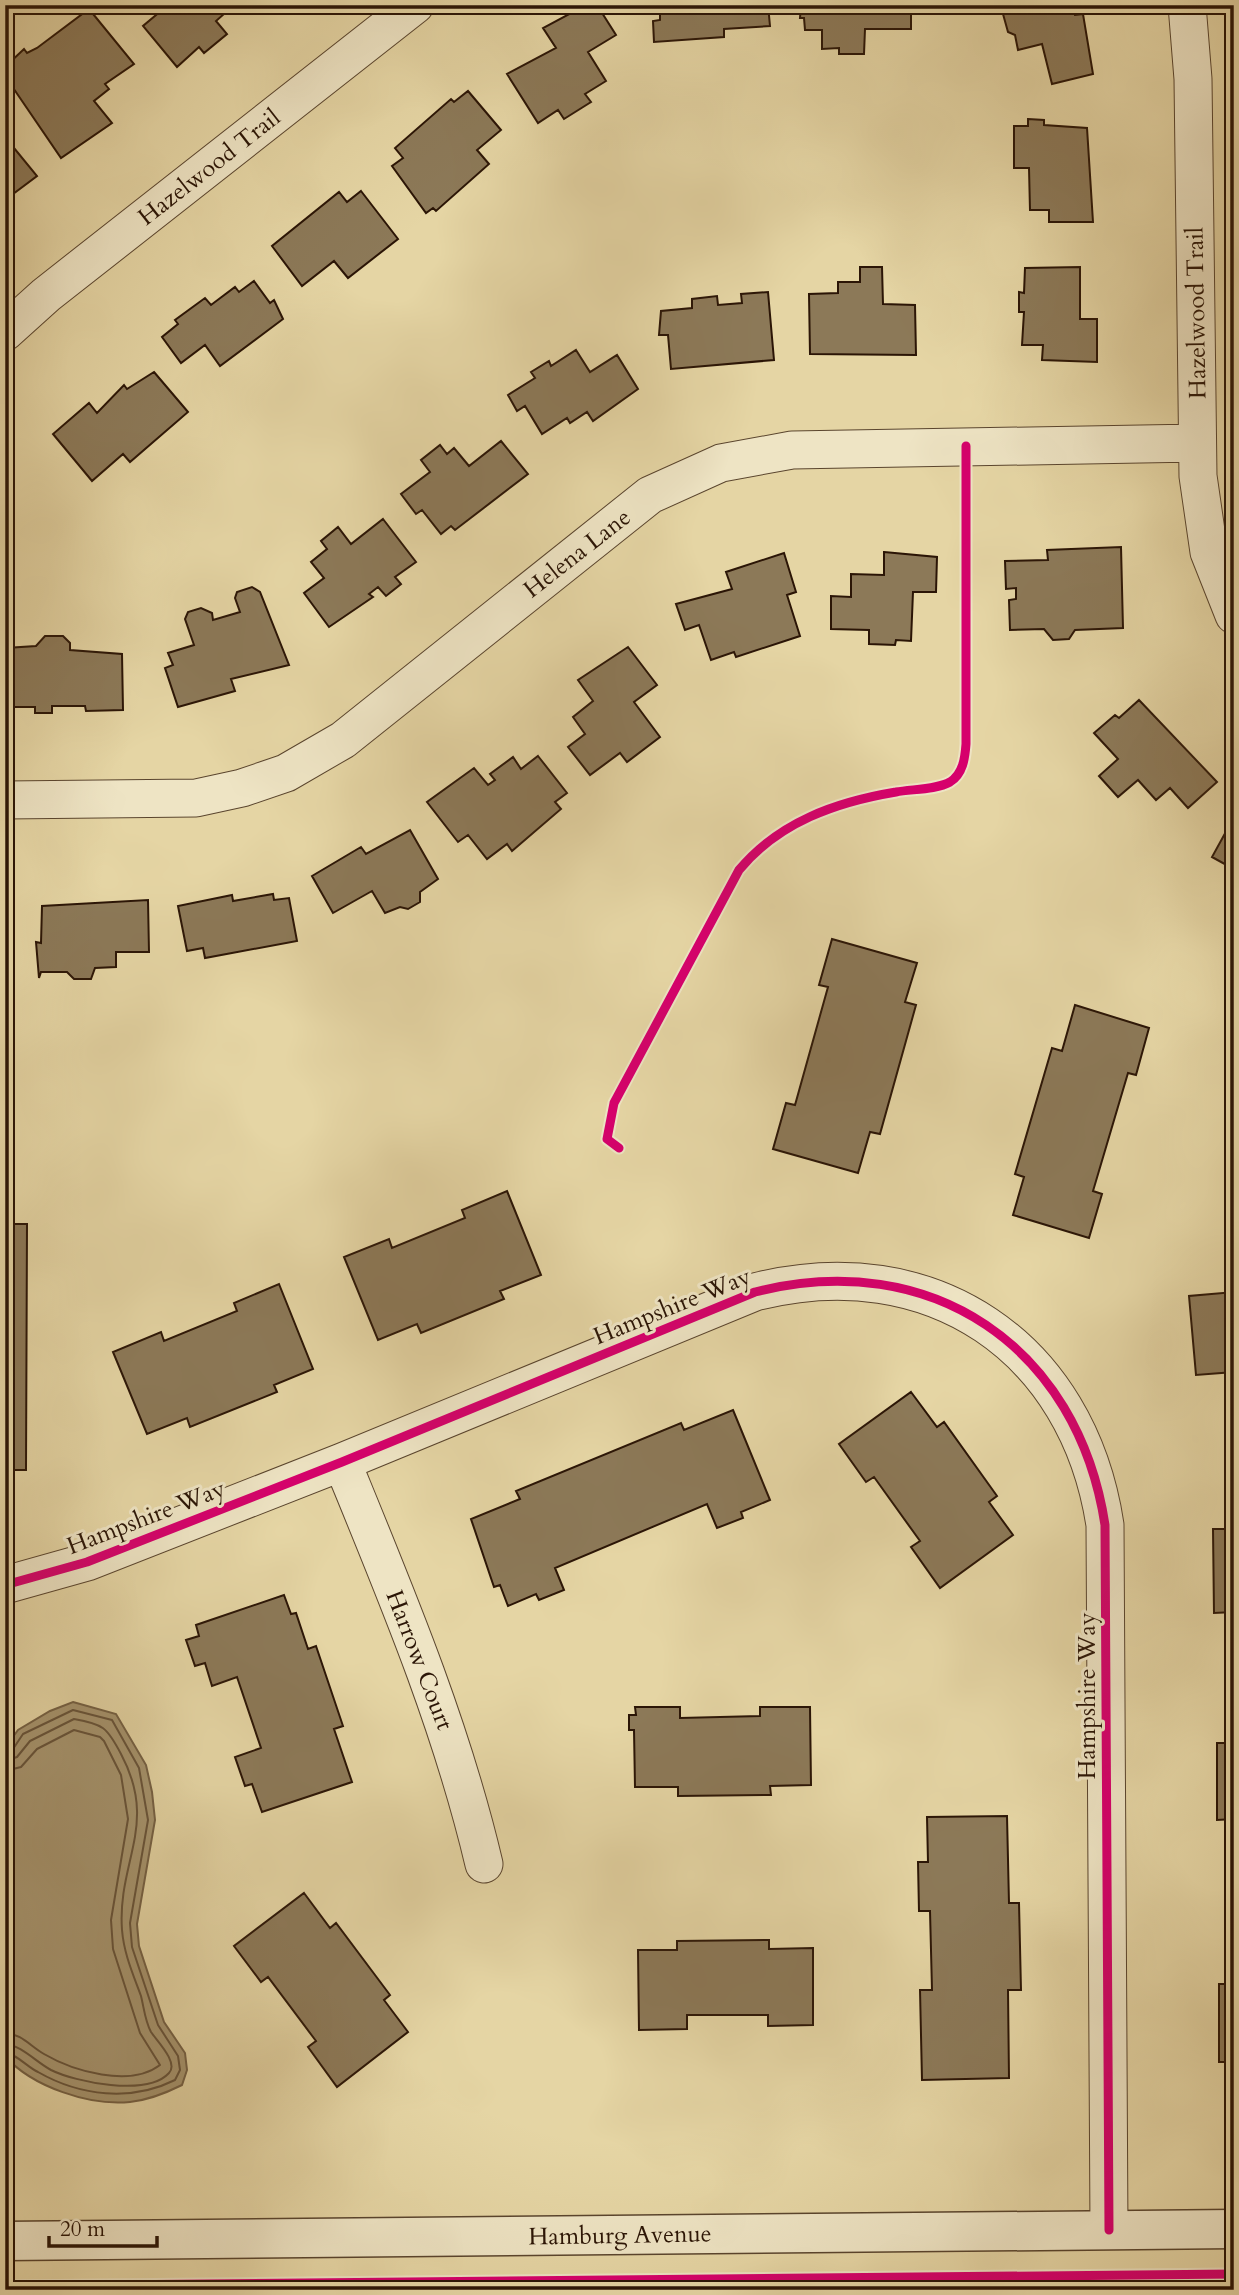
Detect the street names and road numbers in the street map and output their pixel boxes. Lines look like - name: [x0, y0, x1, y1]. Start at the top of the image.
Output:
- street label: Hazelwood Trail: [131, 101, 287, 233]
- street label: Hazelwood Trail: [1179, 227, 1214, 399]
- street label: Helena Lane: [517, 501, 638, 606]
- street label: Hampshire Way: [589, 1260, 756, 1353]
- street label: Hampshire Way: [62, 1472, 230, 1563]
- street label: Harrow Court: [378, 1585, 462, 1735]
- street label: Hampshire Way: [1071, 1612, 1104, 1780]
- street label: Hamburg Avenue: [528, 2217, 712, 2254]

